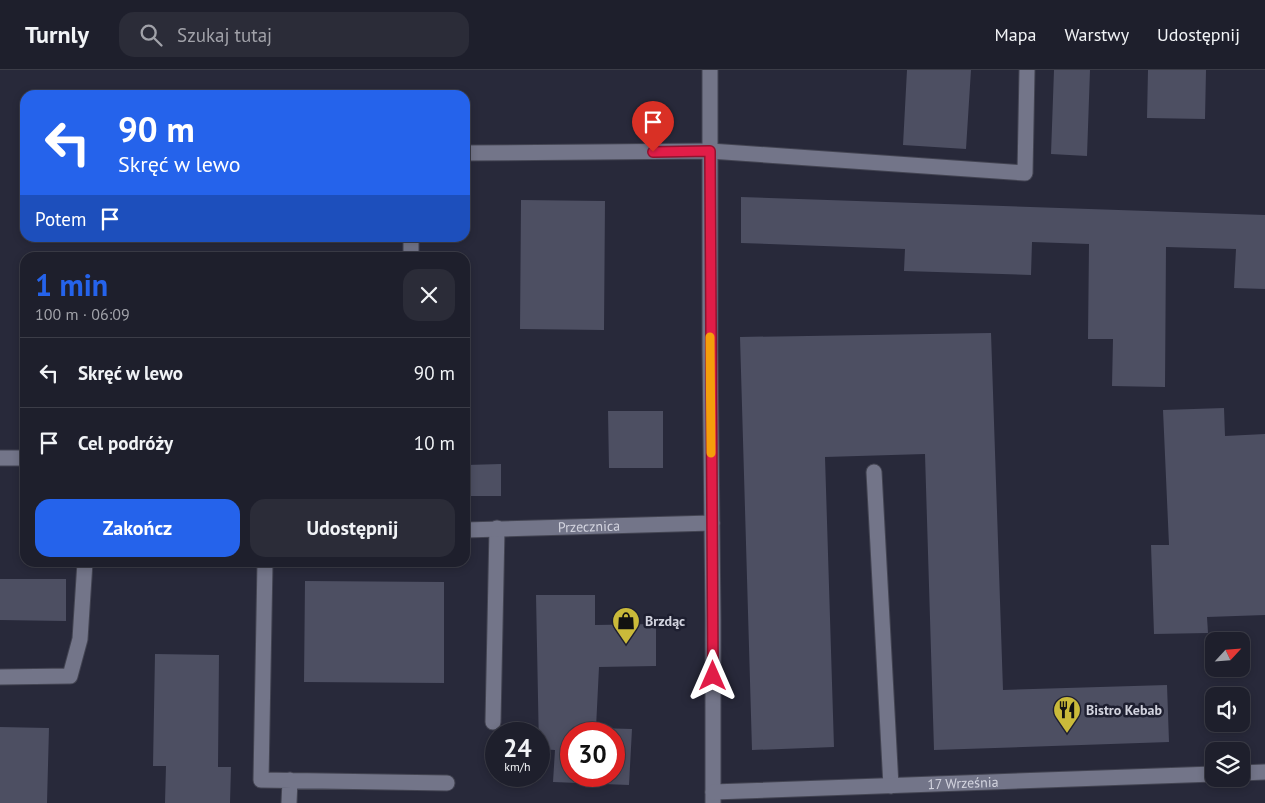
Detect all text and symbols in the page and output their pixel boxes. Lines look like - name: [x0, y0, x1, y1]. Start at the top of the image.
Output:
- search box: [119, 12, 469, 57]
- text: Turnly: [25, 19, 89, 50]
- icon: search: [137, 21, 165, 49]
- text: Szukaj tutaj: [177, 23, 272, 47]
- text: Mapa: [995, 23, 1036, 46]
- text: Warstwy: [1064, 23, 1129, 46]
- text: Udostępnij: [1157, 23, 1240, 46]
- pin: [632, 101, 674, 152]
- text: 90 m: [118, 106, 195, 152]
- icon: arrive: [639, 108, 667, 136]
- icon: left: [35, 110, 100, 175]
- text: Skręć w lewo: [118, 150, 241, 178]
- icon: arrive: [96, 205, 124, 233]
- text: Potem: [35, 207, 86, 231]
- text: 1 min: [35, 265, 108, 304]
- button: close: [403, 269, 455, 321]
- text: 100 m · 06:09: [35, 304, 130, 324]
- icon: left: [35, 359, 63, 387]
- text: Skręć w lewo: [78, 361, 183, 385]
- text: 90 m: [414, 361, 455, 385]
- icon: arrive: [35, 429, 63, 457]
- text: Cel podróży: [78, 431, 173, 455]
- text: 10 m: [414, 431, 455, 455]
- button: Zakończ: [35, 499, 240, 557]
- button: Udostępnij: [250, 499, 455, 557]
- street label: Przecznica: [558, 517, 620, 536]
- shop icon: Brzdąc: [611, 606, 641, 645]
- place label: Brzdąc: [645, 612, 685, 630]
- north arrow: [1205, 632, 1250, 678]
- map controls: [1205, 632, 1250, 787]
- position arrow: [686, 649, 738, 701]
- button: sound: [1205, 687, 1250, 732]
- restaurant icon: Bistro Kebab: [1052, 695, 1082, 734]
- place label: Bistro Kebab: [1086, 701, 1162, 719]
- speed limit sign: 30: [560, 722, 625, 787]
- text: 24: [503, 732, 532, 764]
- button: layers: [1205, 742, 1250, 787]
- text: km/h: [504, 759, 531, 774]
- street label: 17 Września: [927, 773, 999, 793]

